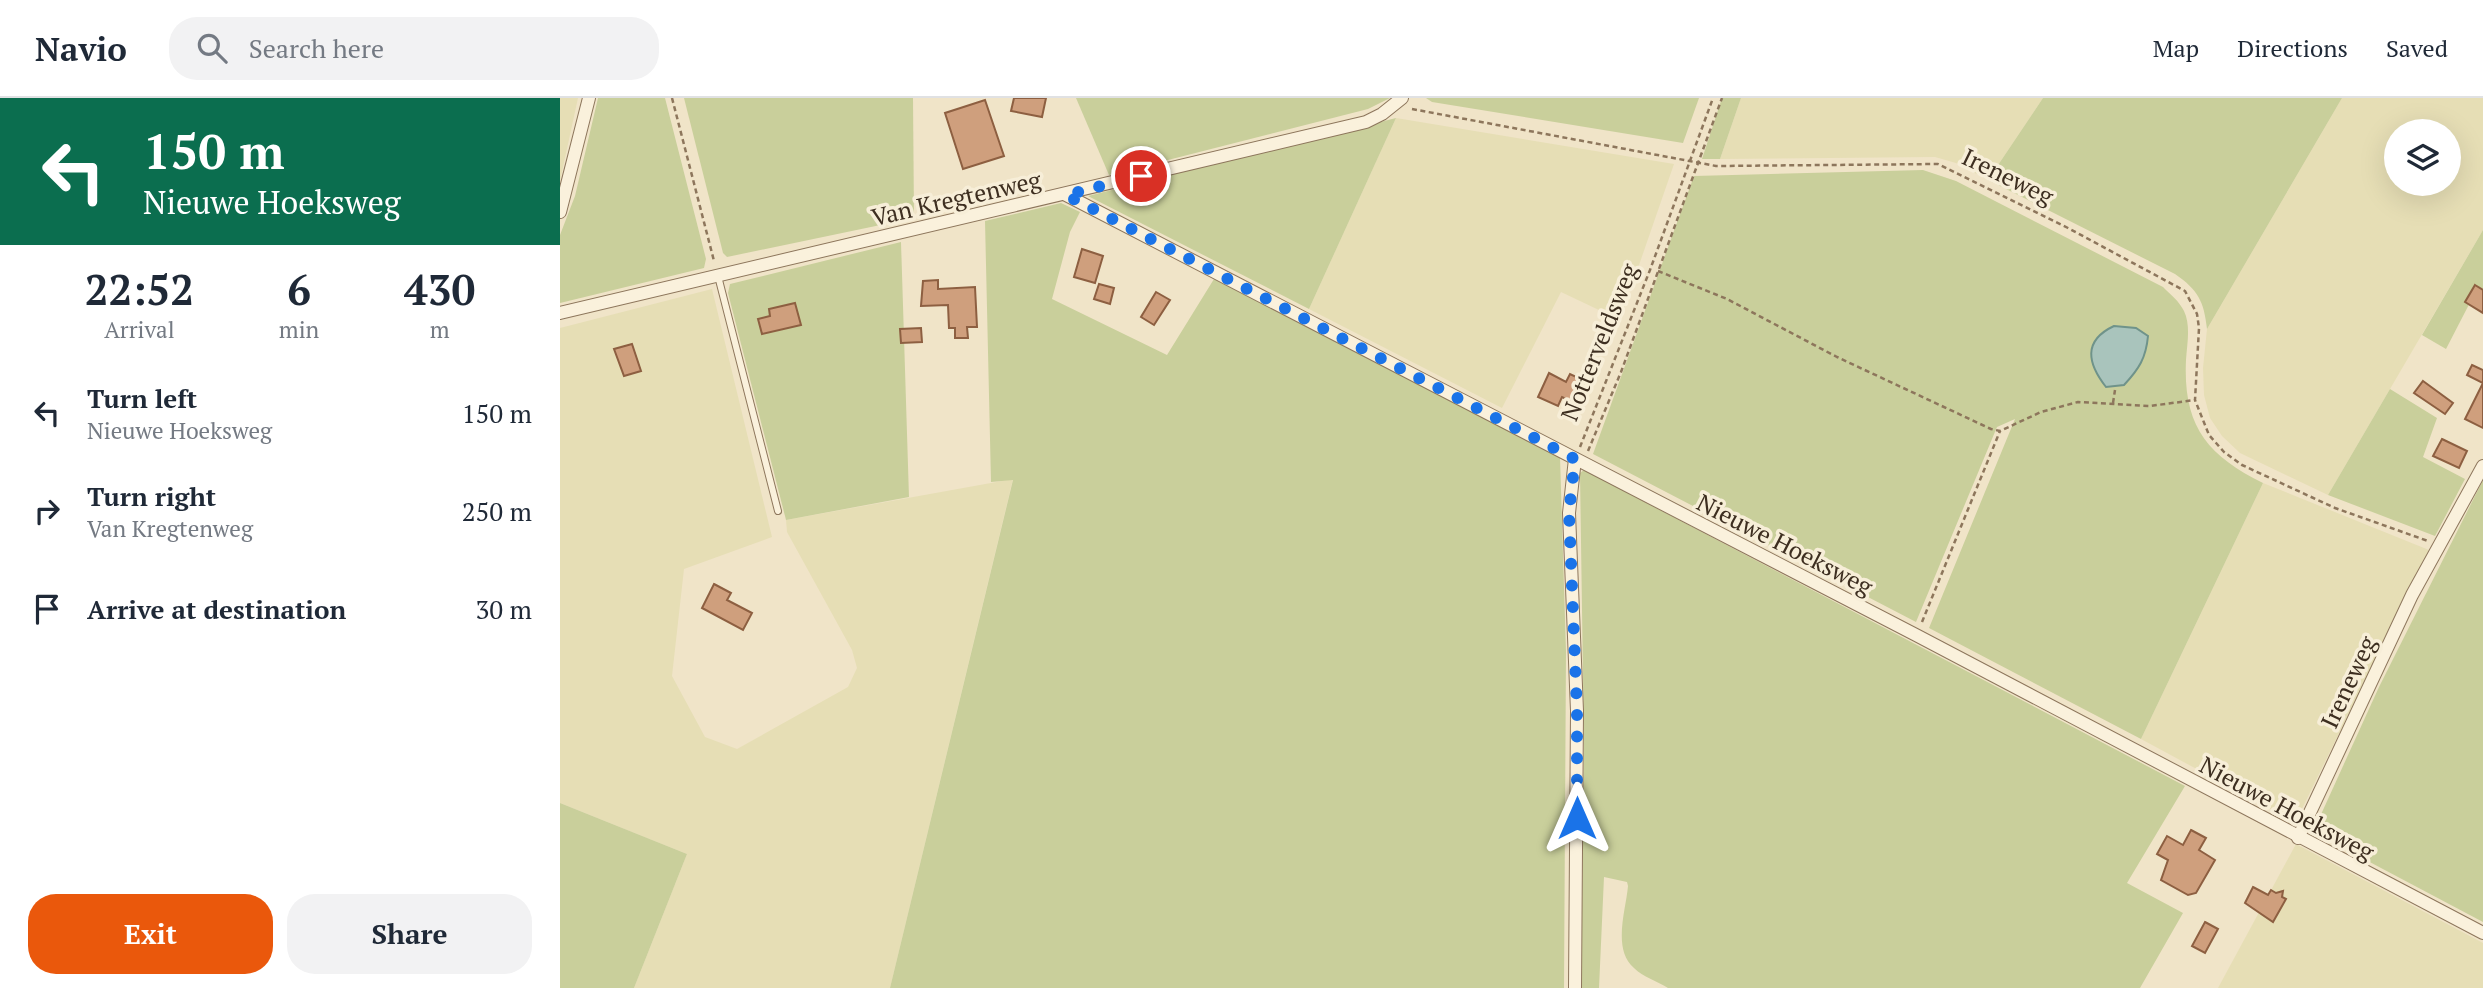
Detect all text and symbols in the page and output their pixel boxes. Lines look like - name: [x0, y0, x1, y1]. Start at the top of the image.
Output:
- search box: [169, 17, 659, 80]
- text: Navio: [35, 27, 127, 70]
- icon: search: [193, 29, 231, 67]
- text: Search here: [249, 31, 384, 65]
- text: Map: [2153, 32, 2199, 64]
- text: Directions: [2237, 32, 2348, 64]
- text: Saved: [2386, 32, 2448, 64]
- text: 150 m: [143, 118, 285, 183]
- map controls: [2384, 119, 2461, 196]
- button: layers: [2384, 119, 2461, 196]
- icon: left: [28, 126, 119, 217]
- street label: Ireneweg: [1957, 140, 2059, 212]
- pin: [1111, 146, 1171, 206]
- icon: arrive: [1122, 157, 1160, 195]
- street label: Van Kregtenweg: [868, 163, 1044, 233]
- text: Nieuwe Hoeksweg: [143, 181, 401, 223]
- street label: Notterveldsweg: [1553, 258, 1645, 425]
- text: 22:52: [85, 261, 194, 317]
- text: 6: [287, 261, 311, 317]
- text: 430: [404, 261, 475, 317]
- text: Arrival: [104, 314, 175, 345]
- text: min: [279, 314, 319, 345]
- text: m: [430, 314, 450, 345]
- text: Turn left: [87, 381, 197, 415]
- icon: left: [28, 394, 66, 432]
- text: 150 m: [462, 396, 532, 430]
- text: Nieuwe Hoeksweg: [87, 415, 272, 446]
- text: Turn right: [87, 479, 216, 513]
- street label: Nieuwe Hoeksweg: [1692, 486, 1879, 602]
- icon: right: [28, 492, 66, 530]
- text: 250 m: [462, 494, 532, 528]
- text: Van Kregtenweg: [87, 513, 253, 544]
- icon: arrive: [28, 590, 66, 628]
- text: Arrive at destination: [87, 592, 346, 626]
- text: 30 m: [476, 592, 532, 626]
- street label: Ireneweg: [2313, 631, 2383, 733]
- street label: Nieuwe Hoeksweg: [2194, 749, 2380, 868]
- position arrow: [1540, 781, 1614, 855]
- button: Exit: [28, 894, 273, 974]
- button: Share: [287, 894, 532, 974]

